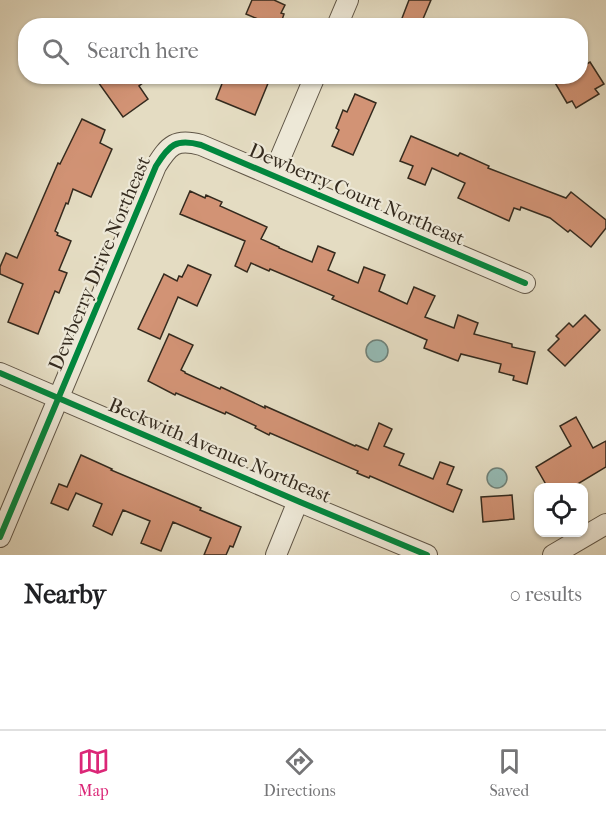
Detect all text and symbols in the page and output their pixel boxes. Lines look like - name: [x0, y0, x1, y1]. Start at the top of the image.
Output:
- search box: [18, 18, 588, 84]
- icon: search: [39, 35, 72, 68]
- text: Search here: [87, 38, 199, 64]
- street label: Dewberry Court Northeast: [245, 138, 468, 250]
- street label: Dewberry Drive Northeast: [44, 153, 155, 374]
- street label: Beckwith Avenue Northeast: [105, 393, 335, 508]
- map controls: [534, 483, 588, 537]
- button: locate: [534, 483, 588, 537]
- text: Nearby: [24, 579, 106, 610]
- text: 0 results: [510, 583, 582, 606]
- tab: Map: [77, 745, 110, 800]
- tab: Directions: [264, 745, 336, 800]
- tab: Saved: [489, 745, 529, 800]

